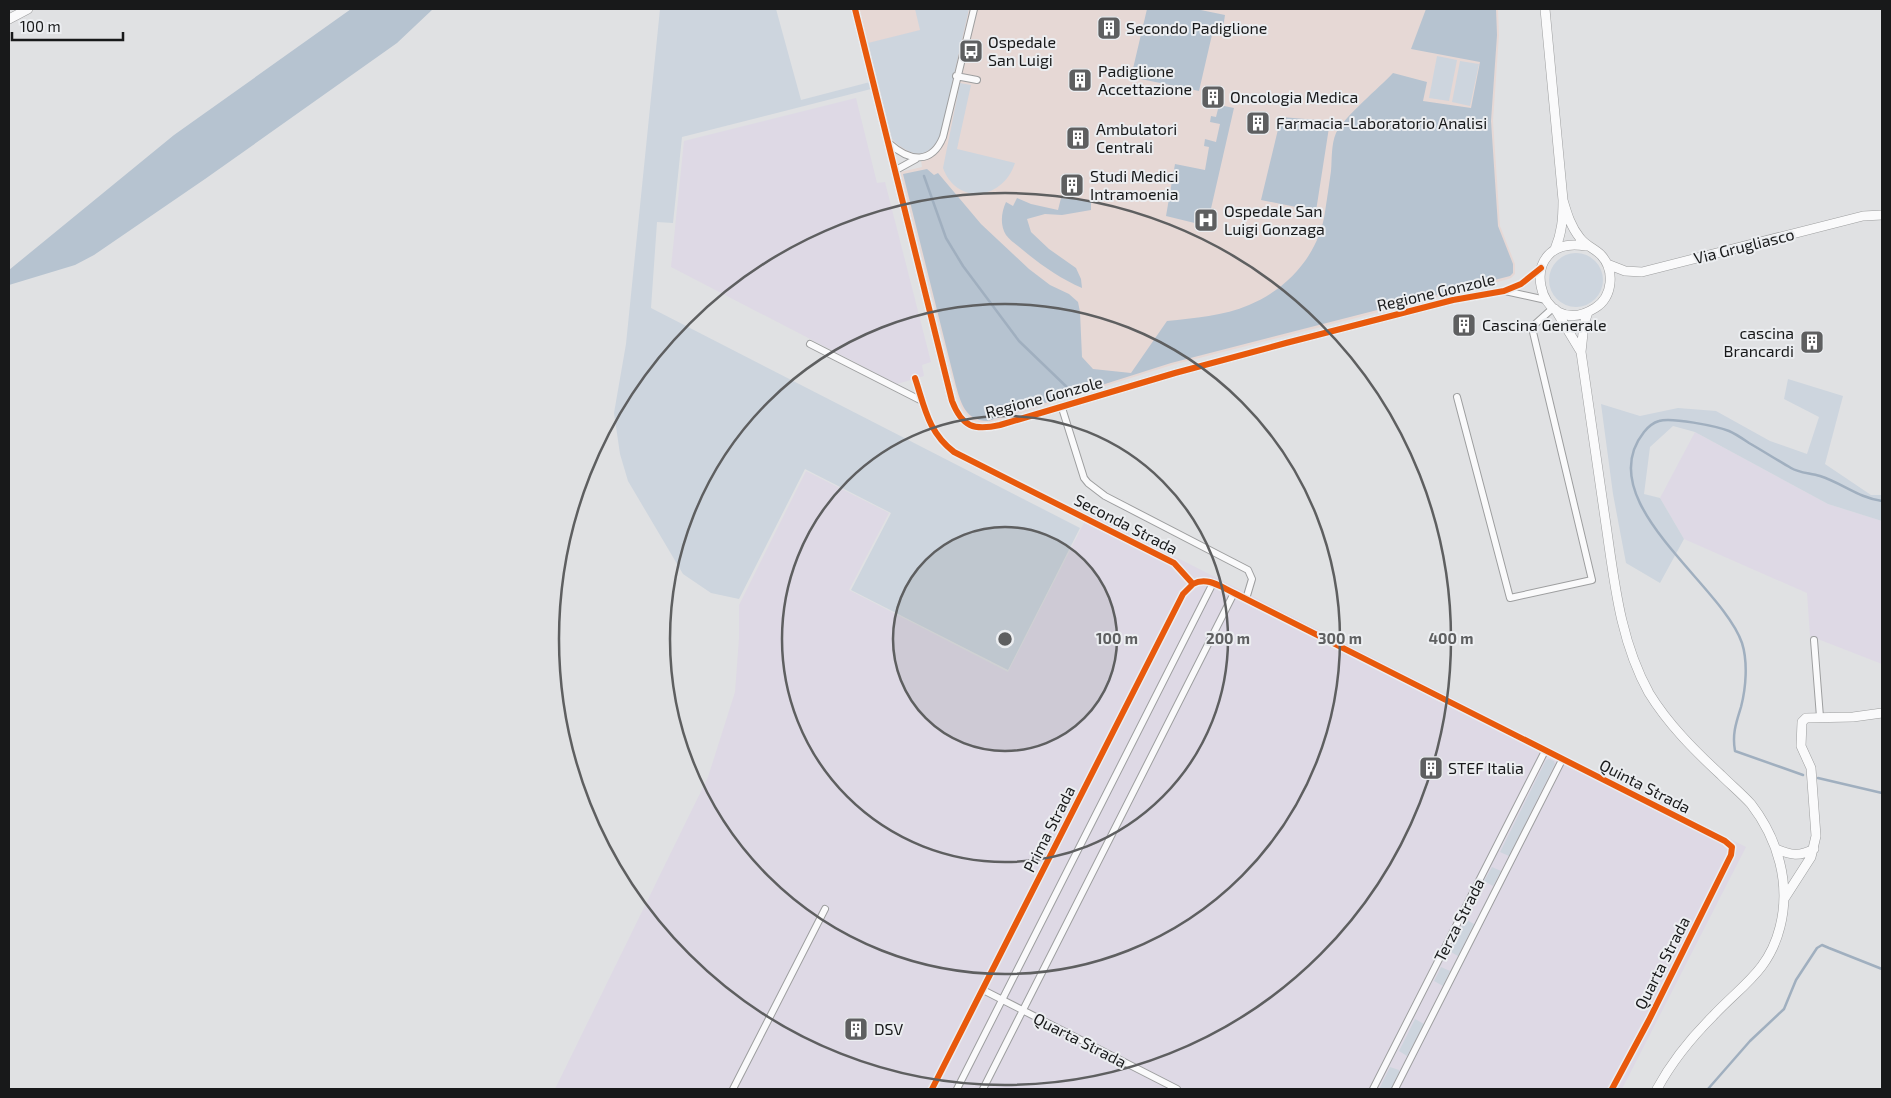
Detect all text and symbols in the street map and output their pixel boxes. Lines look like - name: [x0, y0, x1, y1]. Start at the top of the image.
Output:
- scale bar: [12, 10, 124, 42]
- building icon: Secondo Padiglione: [1096, 15, 1122, 41]
- text: 100 m: [20, 17, 61, 35]
- place label: Secondo Padiglione: [1126, 18, 1267, 37]
- place label: Ospedale San Luigi: [988, 32, 1056, 69]
- bus stop icon: Ospedale San Luigi: [958, 38, 984, 64]
- place label: Padiglione Accettazione: [1098, 61, 1192, 98]
- building icon: Padiglione Accettazione: [1067, 67, 1093, 93]
- building icon: Oncologia Medica: [1200, 84, 1226, 110]
- place label: Oncologia Medica: [1230, 87, 1358, 106]
- building icon: Farmacia-Laboratorio Analisi: [1245, 110, 1271, 136]
- place label: Farmacia-Laboratorio Analisi: [1276, 113, 1487, 132]
- place label: Ambulatori Centrali: [1096, 119, 1177, 156]
- building icon: Ambulatori Centrali: [1065, 125, 1091, 151]
- place label: Studi Medici Intramoenia: [1090, 166, 1179, 203]
- building icon: Studi Medici Intramoenia: [1059, 172, 1085, 198]
- place label: Ospedale San Luigi Gonzaga: [1224, 201, 1325, 238]
- hospital icon: Ospedale San Luigi Gonzaga: [1193, 207, 1219, 233]
- street label: Via Grugliasco: [1692, 224, 1796, 267]
- street label: Regione Gonzole: [1375, 269, 1497, 314]
- building icon: Cascina Generale: [1451, 312, 1477, 338]
- place label: Cascina Generale: [1482, 315, 1607, 334]
- place label: cascina Brancardi: [1724, 323, 1794, 360]
- building icon: cascina Brancardi: [1799, 329, 1825, 355]
- street label: Regione Gonzole: [983, 372, 1105, 421]
- street label: Seconda Strada: [1071, 489, 1181, 558]
- text: 100 m: [1096, 629, 1138, 647]
- text: 200 m: [1206, 629, 1250, 647]
- text: 300 m: [1318, 629, 1362, 647]
- text: 400 m: [1429, 629, 1473, 647]
- centre of rings: [996, 630, 1014, 648]
- street label: Quinta Strada: [1596, 754, 1694, 818]
- building icon: STEF Italia: [1418, 755, 1444, 781]
- place label: STEF Italia: [1448, 758, 1524, 777]
- street label: Prima Strada: [1019, 782, 1078, 875]
- street label: Terza Strada: [1429, 875, 1488, 965]
- street label: Quarta Strada: [1630, 913, 1694, 1013]
- street label: Quarta Strada: [1030, 1008, 1130, 1072]
- building icon: DSV: [843, 1016, 869, 1042]
- place label: DSV: [874, 1019, 904, 1038]

